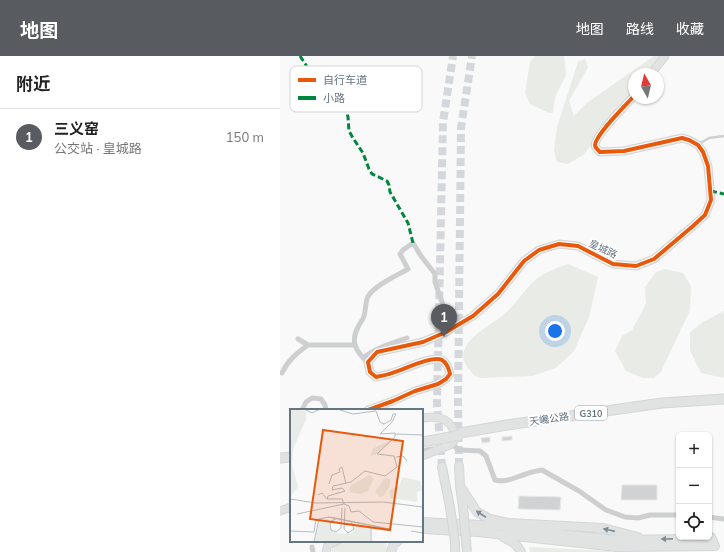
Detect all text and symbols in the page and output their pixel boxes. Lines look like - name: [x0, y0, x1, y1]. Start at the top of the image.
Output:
- text: 地图: [20, 18, 58, 42]
- text: 地图: [576, 20, 604, 38]
- text: 路线: [626, 20, 654, 38]
- text: 收藏: [676, 20, 704, 38]
- legend: [290, 66, 422, 112]
- north arrow: [628, 68, 664, 104]
- text: 附近: [16, 73, 50, 94]
- text: 自行车道: [323, 73, 367, 87]
- text: 小路: [323, 91, 345, 105]
- text: 三义窑: [54, 119, 99, 138]
- text: 1: [25, 129, 33, 145]
- text: 150 m: [226, 129, 264, 145]
- text: 公交站 · 皇城路: [54, 140, 142, 156]
- street label: 皇城路: [587, 237, 619, 261]
- pin: 1: [431, 304, 457, 337]
- your location: [545, 321, 565, 341]
- road number: G310: [575, 406, 607, 420]
- inset map: [290, 409, 423, 542]
- street label: 天巉公路: [528, 410, 570, 428]
- map controls: [676, 432, 712, 540]
- button: +: [676, 432, 712, 468]
- button: −: [676, 468, 712, 504]
- button: locate: [676, 504, 712, 540]
- one-way arrow: [475, 510, 487, 517]
- one-way arrow: [602, 526, 615, 532]
- one-way arrow: [660, 536, 673, 542]

